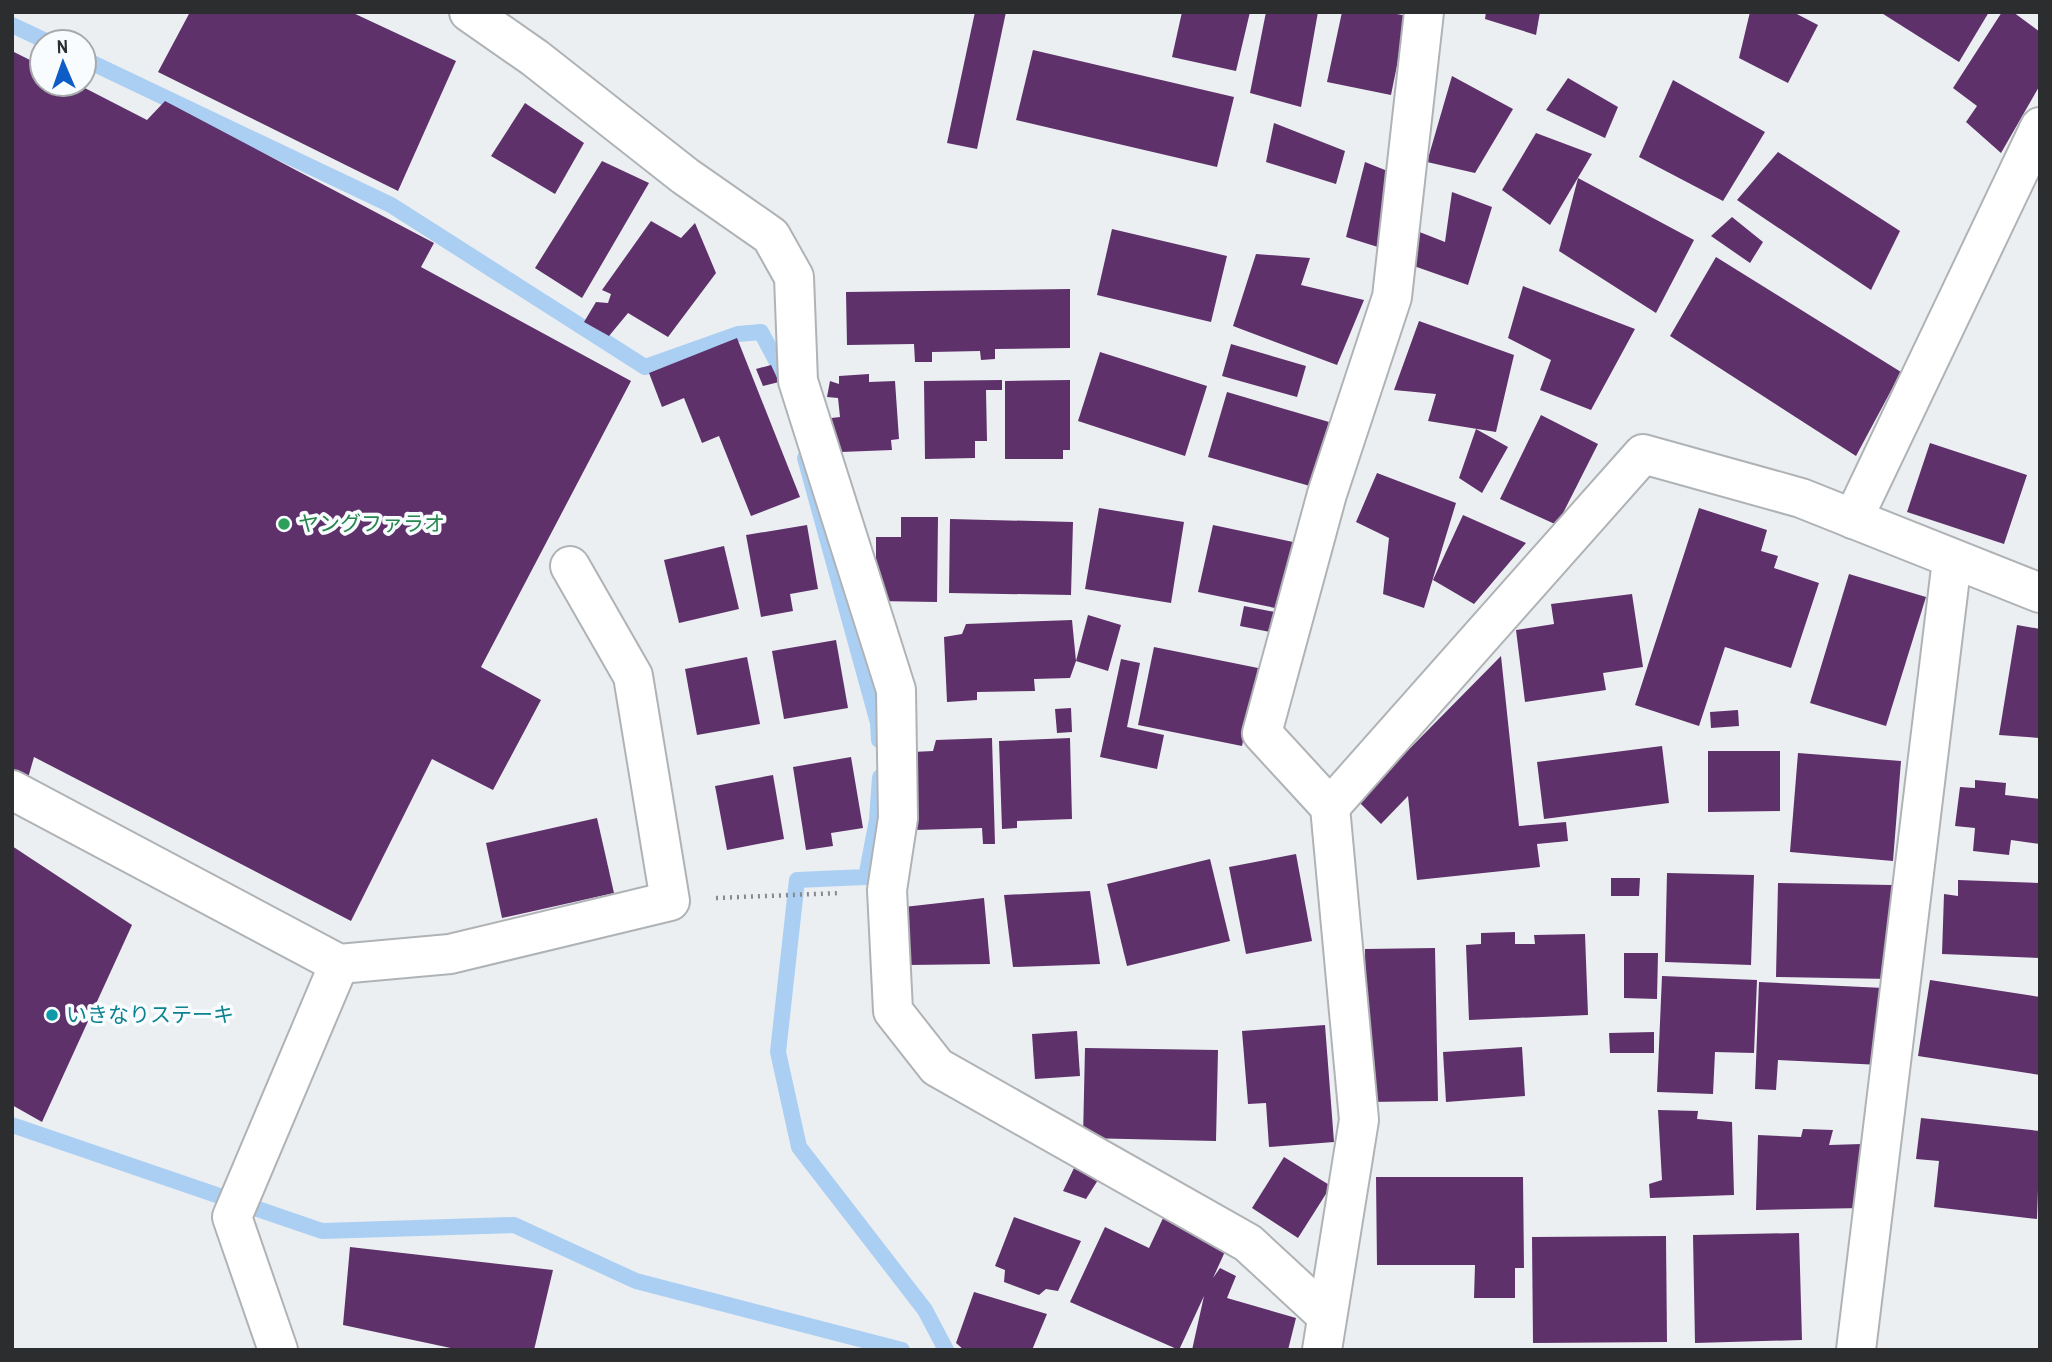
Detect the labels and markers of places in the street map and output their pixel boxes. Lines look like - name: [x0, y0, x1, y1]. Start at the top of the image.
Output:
- place label: ヤングファラオ: [298, 509, 445, 538]
- marker: ヤングファラオ: [276, 516, 292, 532]
- place label: いきなりステーキ: [66, 1000, 234, 1029]
- marker: いきなりステーキ: [44, 1007, 60, 1023]

